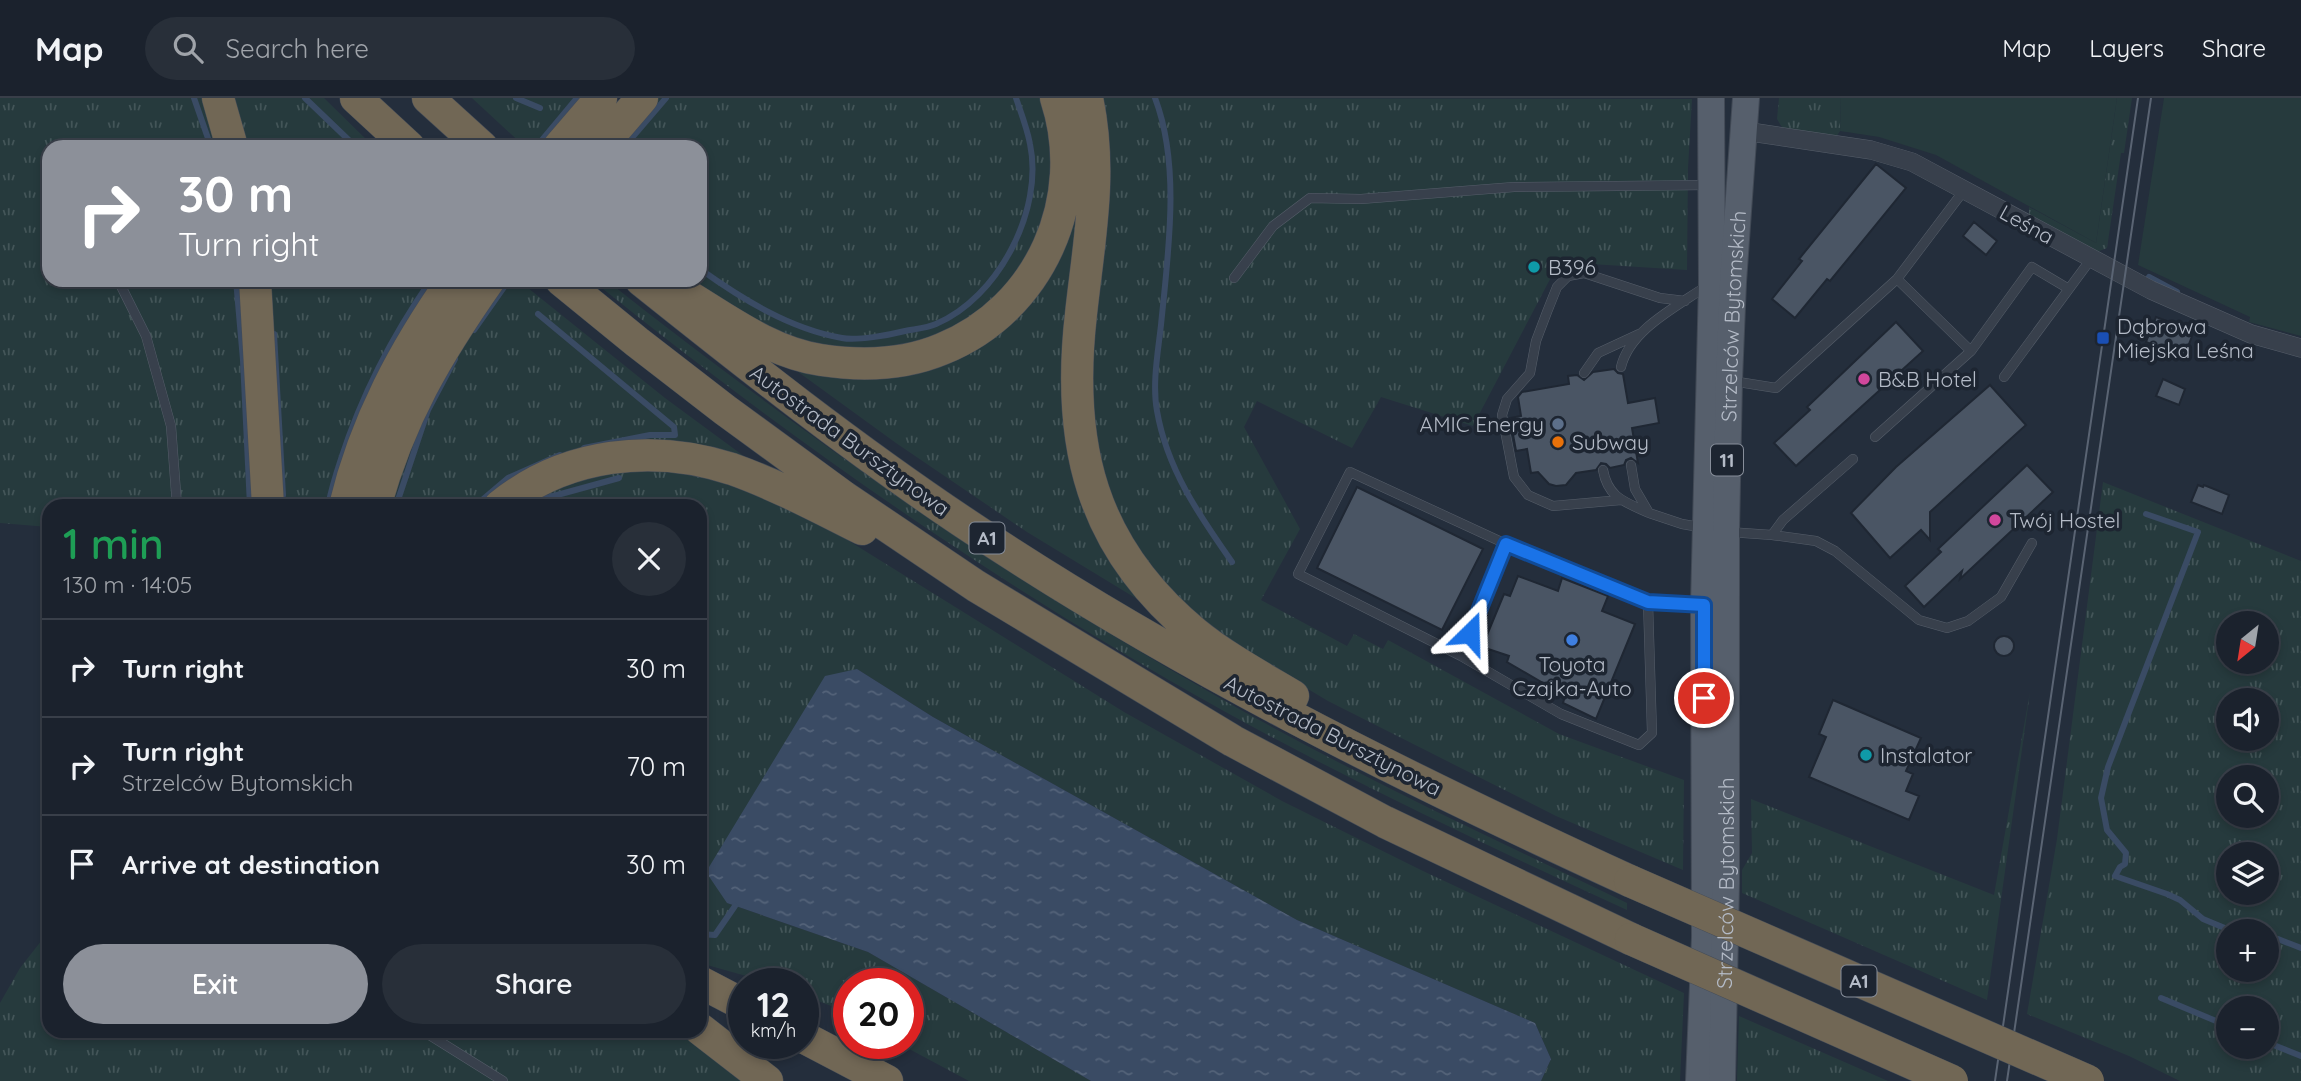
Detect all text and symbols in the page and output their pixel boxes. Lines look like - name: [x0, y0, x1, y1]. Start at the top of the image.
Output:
- search box: [145, 17, 635, 80]
- text: Map: [35, 28, 103, 69]
- icon: search: [169, 29, 207, 67]
- text: Search here: [225, 32, 369, 65]
- text: Map: [2002, 33, 2051, 63]
- text: Layers: [2089, 33, 2164, 63]
- text: Share: [2202, 33, 2266, 63]
- text: 30 m: [178, 163, 293, 224]
- icon: right: [63, 168, 154, 259]
- street label: Leśna: [1995, 199, 2059, 249]
- street label: Strzelców Bytomskich: [1715, 210, 1751, 422]
- text: Turn right: [178, 224, 319, 264]
- place label: B396: [1548, 254, 1596, 280]
- marker: B396: [1526, 259, 1542, 275]
- place label: Dąbrowa Miejska Leśna: [2117, 313, 2254, 363]
- marker: Dąbrowa Miejska Leśna: [2095, 330, 2111, 346]
- street label: Autostrada Bursztynowa: [745, 359, 955, 521]
- place label: B&B Hotel: [1878, 366, 1977, 392]
- marker: B&B Hotel: [1856, 371, 1872, 387]
- place label: AMIC Energy: [1420, 411, 1544, 437]
- marker: AMIC Energy: [1550, 416, 1566, 432]
- place label: Subway: [1572, 429, 1649, 455]
- marker: Subway: [1550, 434, 1566, 450]
- road number: 11: [1711, 444, 1743, 476]
- place label: Twój Hostel: [2009, 507, 2120, 533]
- marker: Twój Hostel: [1987, 512, 2003, 528]
- text: 1 min: [63, 517, 164, 570]
- button: close: [612, 522, 686, 596]
- road number: A1: [970, 522, 1004, 554]
- text: 130 m · 14:05: [63, 570, 192, 599]
- position arrow: [1433, 596, 1507, 670]
- north arrow: [2216, 611, 2278, 674]
- map controls: [2216, 611, 2279, 1059]
- marker: Toyota Czajka-Auto: [1564, 632, 1580, 648]
- icon: right: [63, 649, 101, 687]
- place label: Toyota Czajka-Auto: [1512, 651, 1632, 701]
- text: Turn right: [122, 652, 244, 685]
- text: 30 m: [626, 652, 686, 685]
- pin: [1674, 668, 1734, 728]
- street label: Autostrada Bursztynowa: [1220, 669, 1446, 801]
- icon: arrive: [1685, 679, 1723, 717]
- button: sound: [2216, 688, 2279, 751]
- text: Turn right: [122, 735, 244, 768]
- place label: Instalator: [1880, 742, 1972, 768]
- icon: right: [63, 747, 101, 785]
- marker: Instalator: [1858, 747, 1874, 763]
- text: 70 m: [626, 750, 686, 783]
- button: search: [2216, 765, 2279, 828]
- text: Strzelców Bytomskich: [122, 768, 353, 797]
- street label: Strzelców Bytomskich: [1711, 777, 1739, 989]
- button: layers: [2216, 842, 2279, 905]
- icon: arrive: [63, 845, 101, 883]
- text: Arrive at destination: [122, 848, 380, 881]
- text: 30 m: [626, 848, 686, 881]
- button: +: [2216, 919, 2279, 982]
- button: Exit: [63, 944, 368, 1024]
- button: Share: [382, 944, 686, 1024]
- road number: A1: [1842, 966, 1876, 996]
- speed limit sign: 20: [833, 968, 924, 1059]
- text: 12: [757, 982, 790, 1026]
- button: −: [2216, 996, 2279, 1059]
- text: km/h: [751, 1019, 796, 1042]

